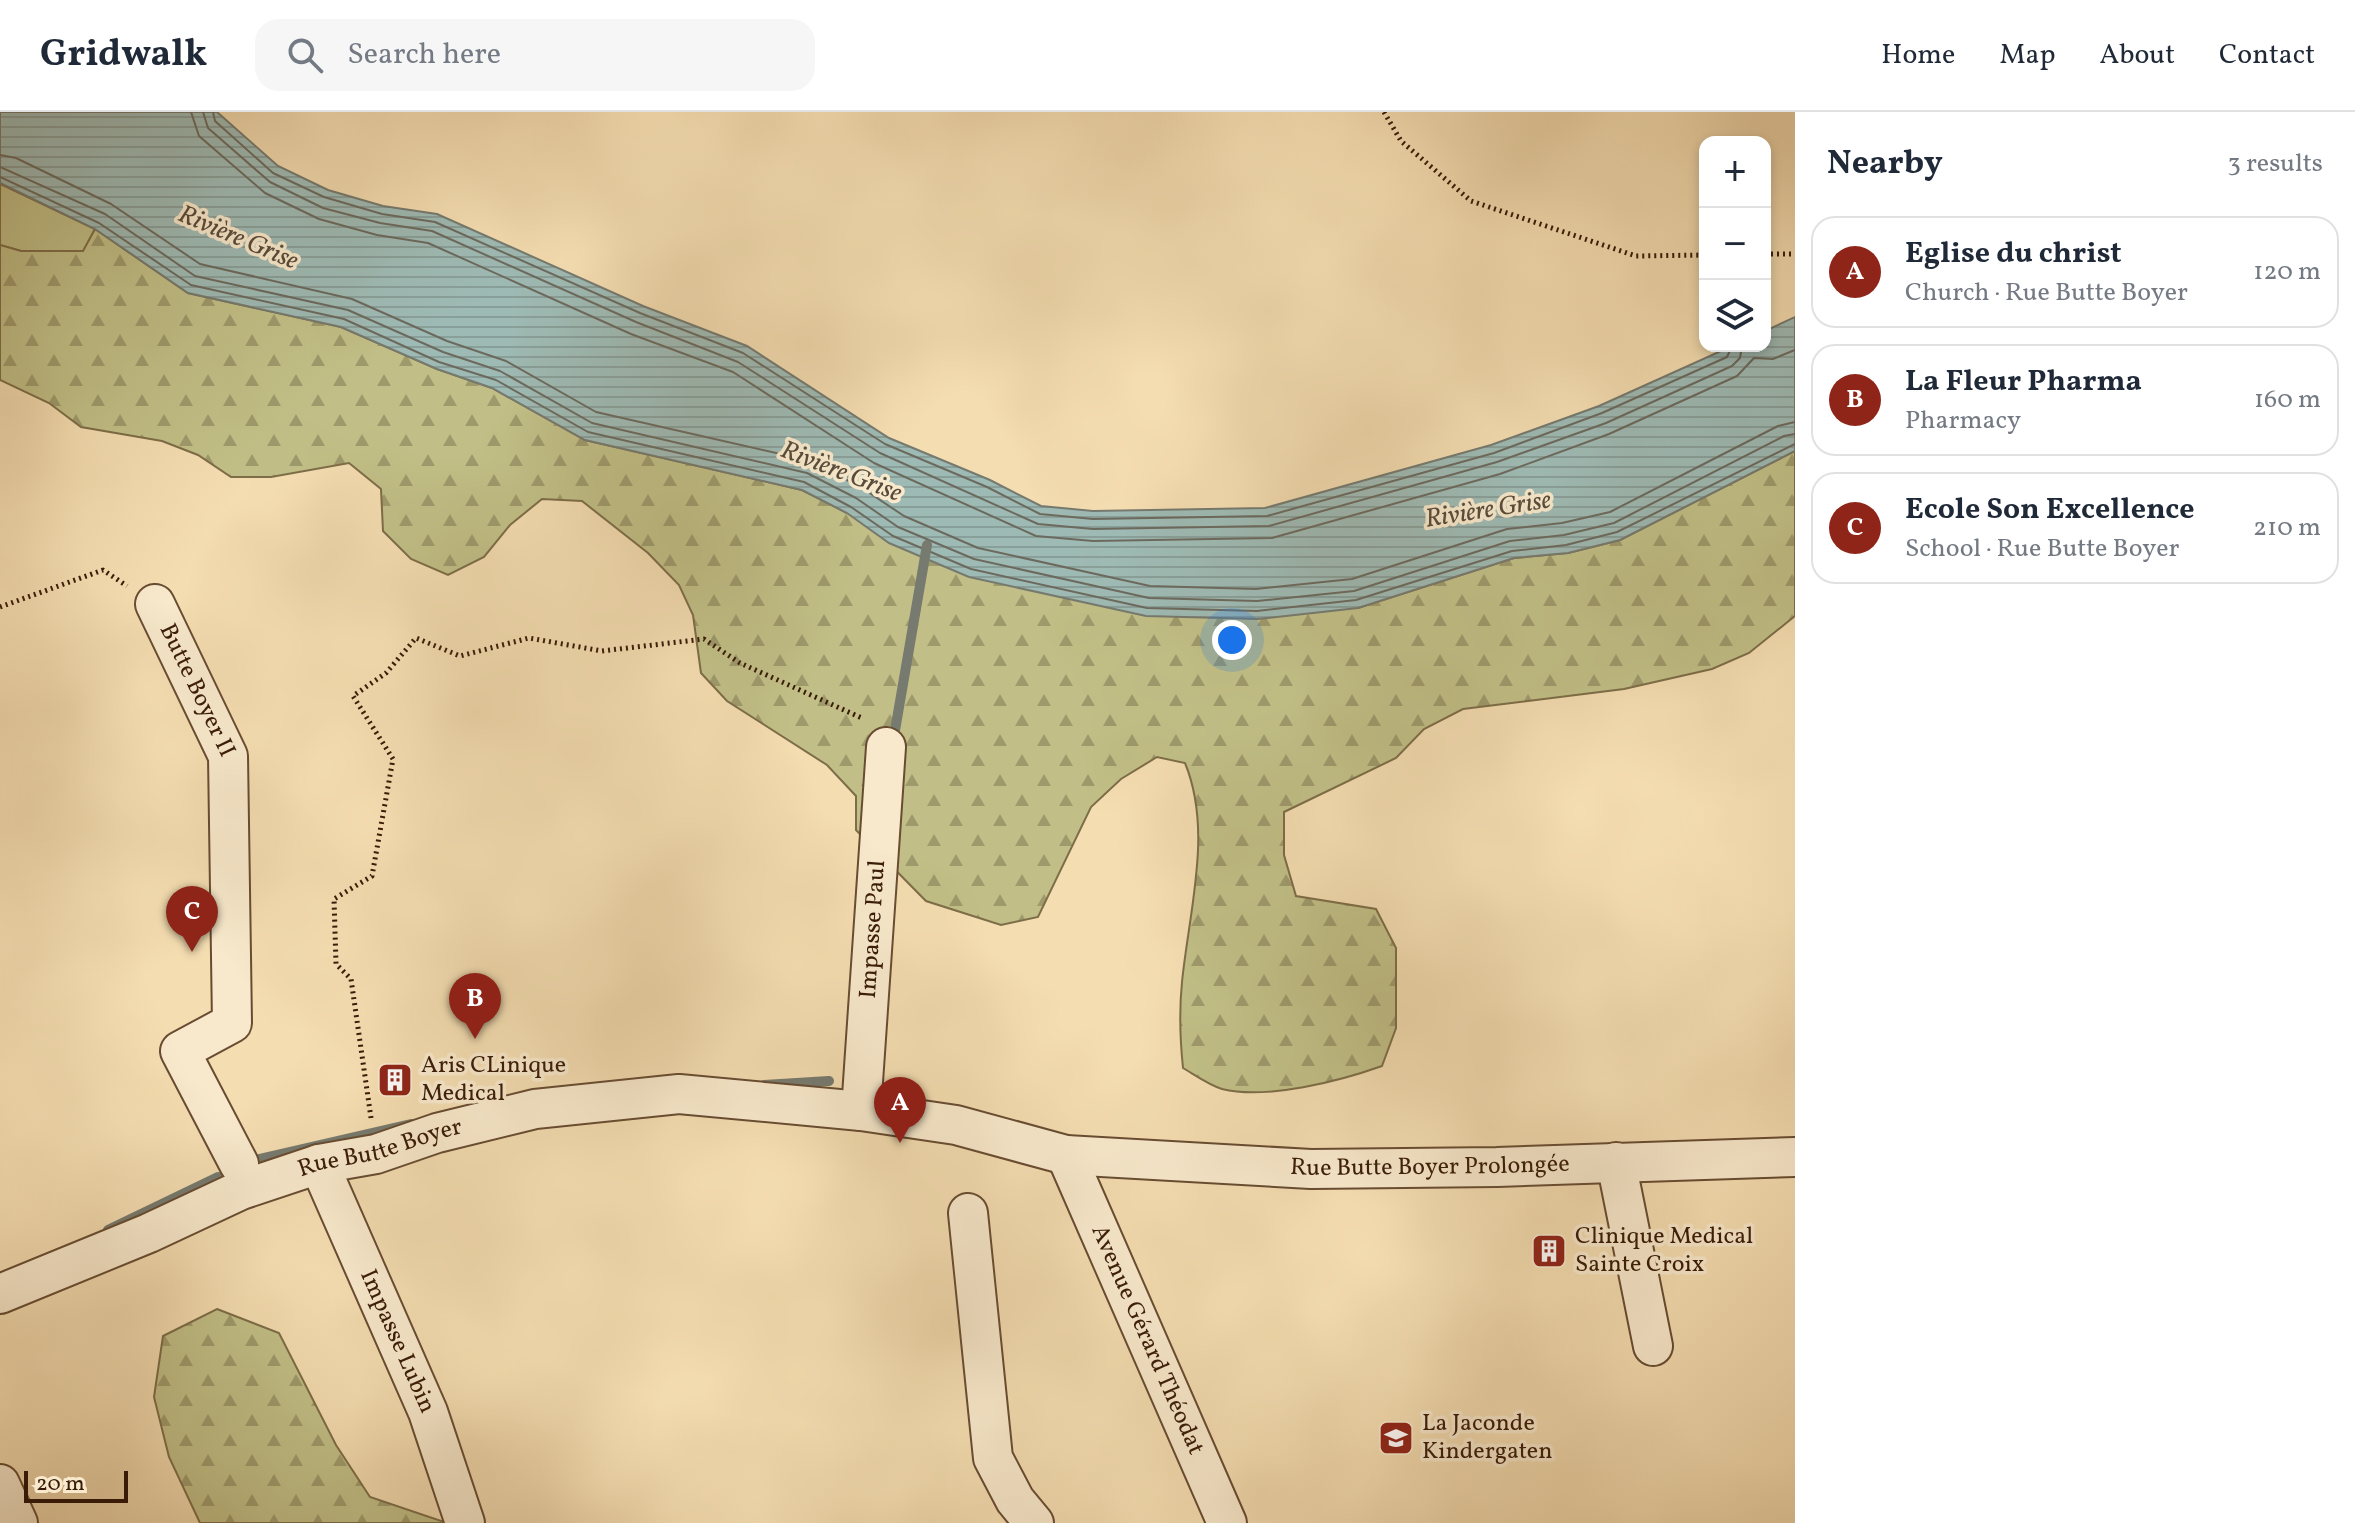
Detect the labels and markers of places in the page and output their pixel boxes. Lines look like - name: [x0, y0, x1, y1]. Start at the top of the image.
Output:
- pin: C: [166, 886, 218, 952]
- pin: B: [449, 973, 501, 1039]
- place label: Aris CLinique Medical: [421, 1049, 566, 1111]
- building icon: Aris CLinique Medical: [376, 1061, 414, 1099]
- pin: A: [874, 1077, 926, 1143]
- place label: Clinique Medical Sainte Croix: [1575, 1220, 1753, 1282]
- building icon: Clinique Medical Sainte Croix: [1530, 1232, 1568, 1270]
- place label: La Jaconde Kindergaten: [1422, 1407, 1553, 1469]
- school or university icon: La Jaconde Kindergaten: [1377, 1419, 1415, 1457]

